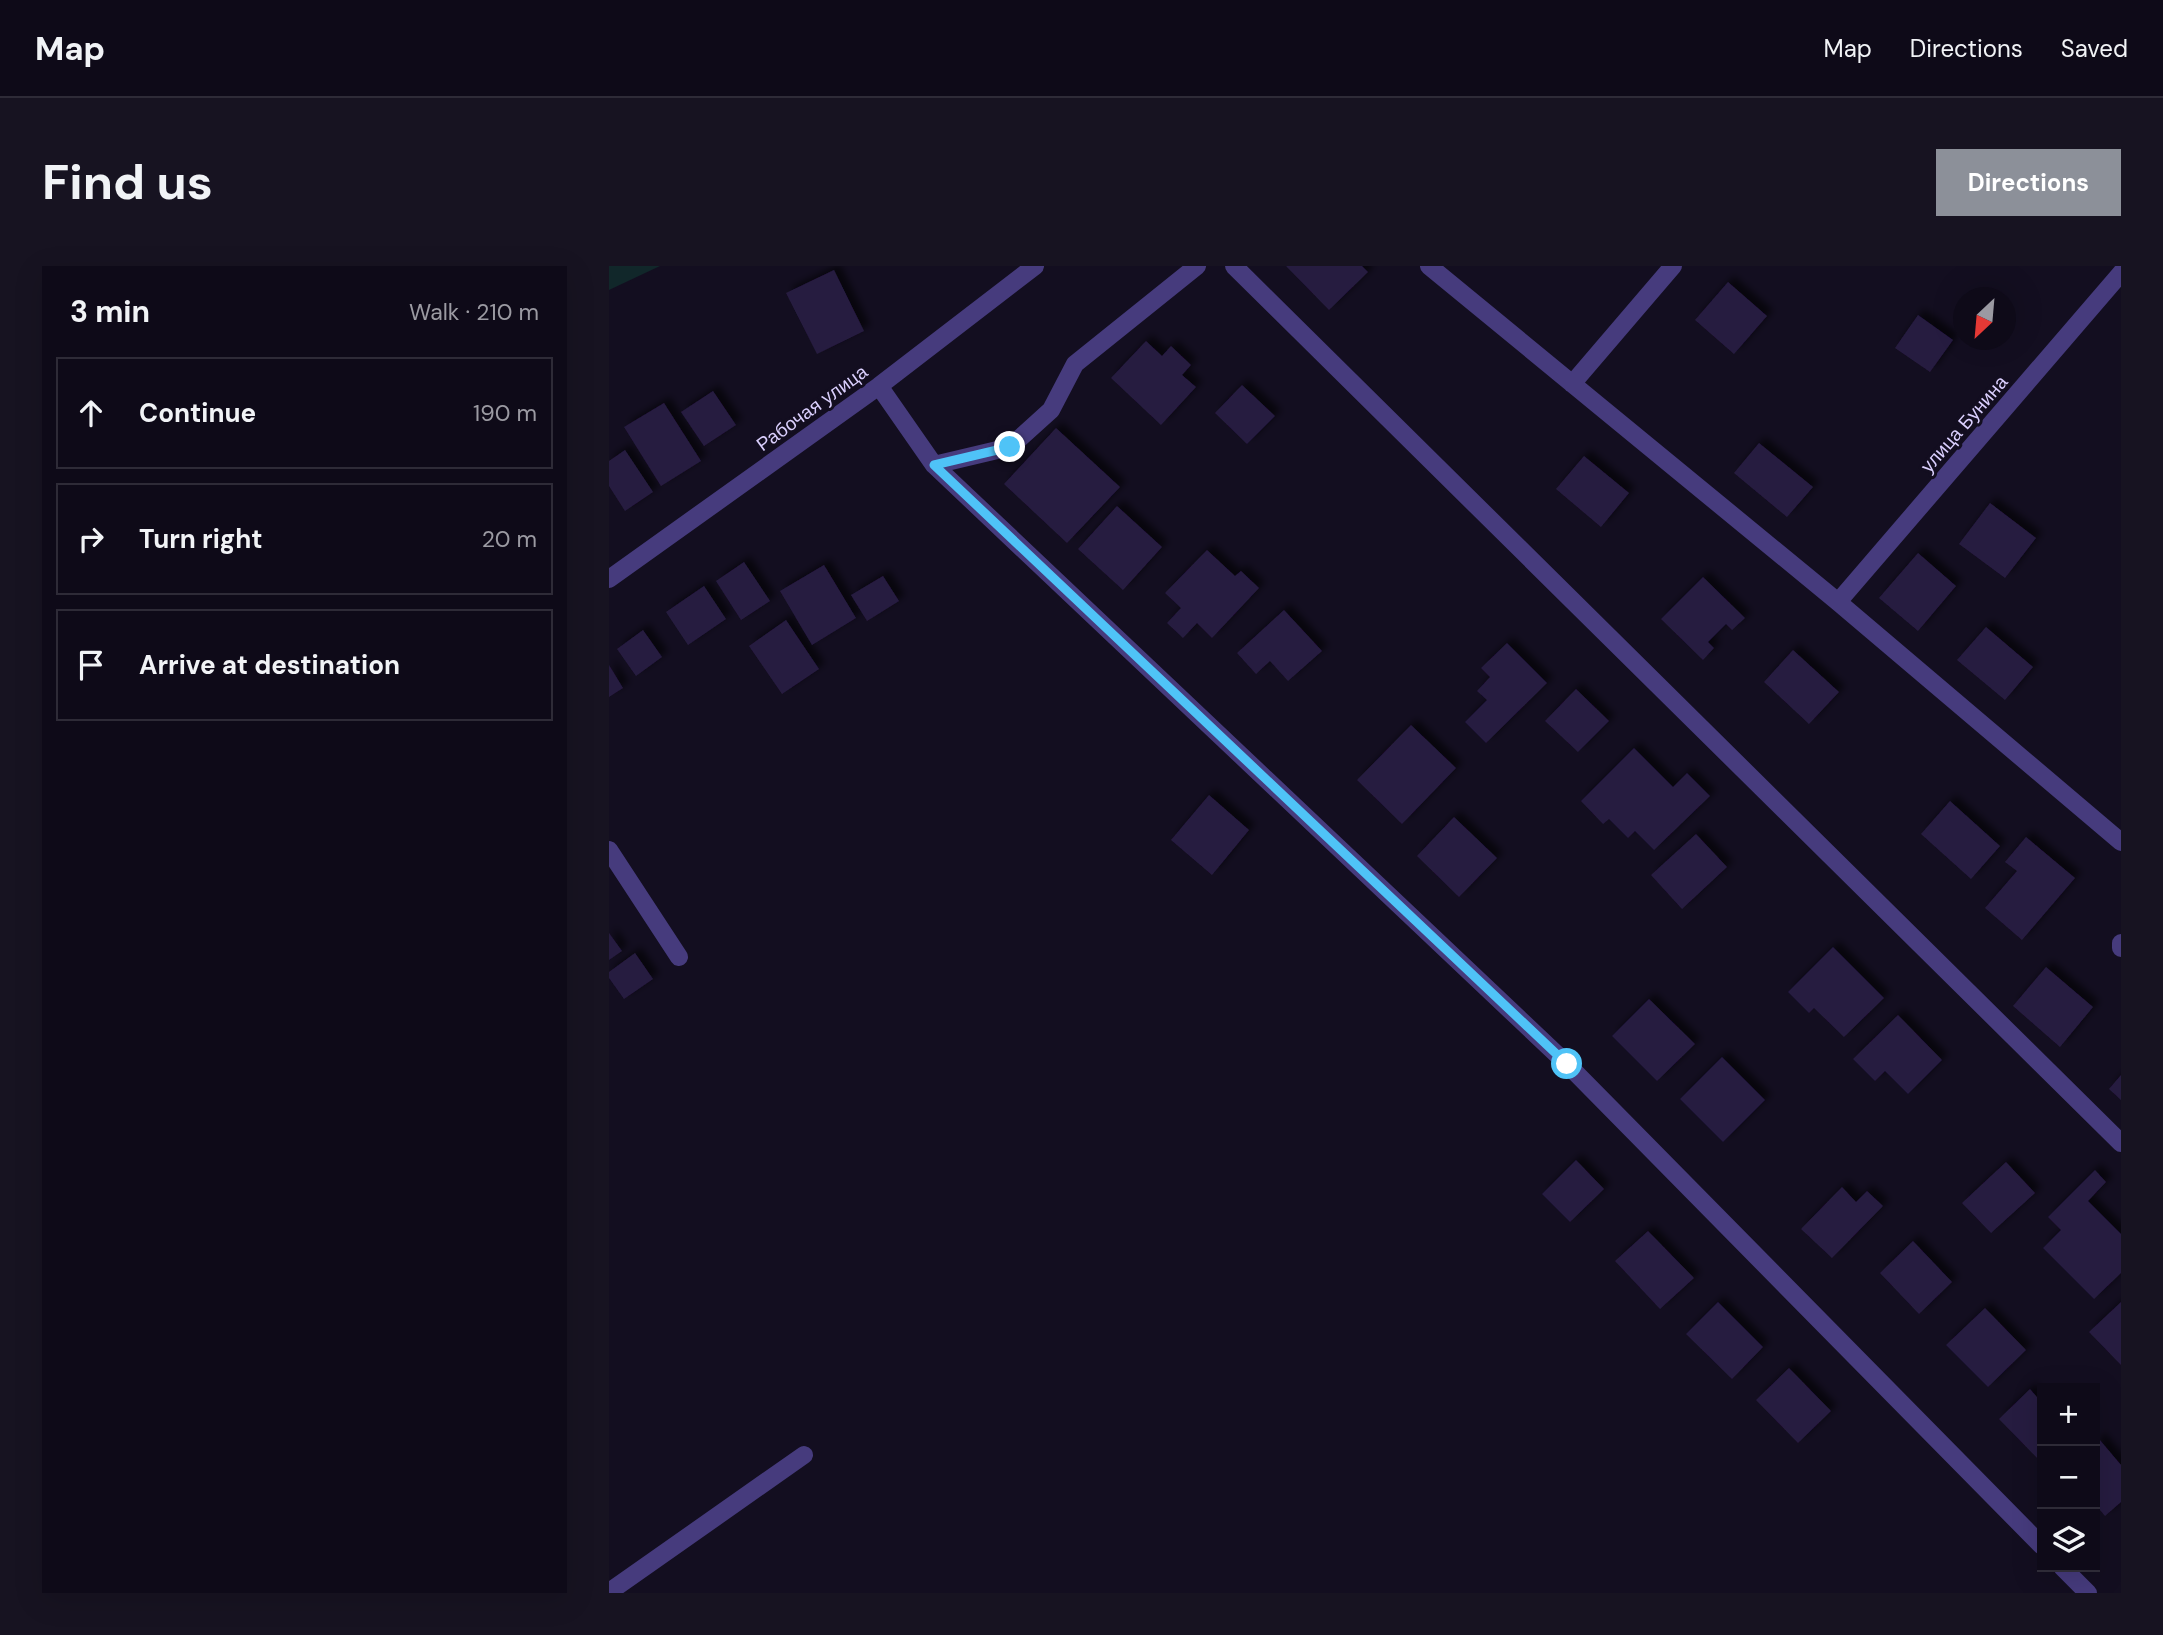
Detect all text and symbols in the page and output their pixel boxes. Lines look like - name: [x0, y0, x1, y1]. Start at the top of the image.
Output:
- text: Map: [35, 27, 105, 70]
- text: Map: [1824, 33, 1872, 64]
- text: Directions: [1910, 33, 2023, 64]
- text: Saved: [2061, 33, 2128, 64]
- button: Directions: [1936, 149, 2121, 216]
- text: Find us: [42, 150, 213, 214]
- north arrow: [1953, 287, 2016, 350]
- text: 3 min: [70, 292, 150, 331]
- text: Walk · 210 m: [409, 297, 539, 327]
- street label: Рабочая улица: [751, 359, 873, 457]
- street label: улица Бунина: [1915, 370, 2013, 478]
- icon: ahead: [72, 394, 110, 432]
- text: Continue: [139, 396, 256, 430]
- text: 190 m: [473, 398, 537, 428]
- route end: [994, 431, 1025, 462]
- icon: right: [72, 520, 110, 558]
- text: Turn right: [139, 522, 263, 556]
- text: 20 m: [482, 524, 537, 554]
- icon: arrive: [72, 646, 110, 684]
- text: Arrive at destination: [139, 648, 400, 682]
- route start: [1551, 1048, 1582, 1079]
- map controls: [2037, 1383, 2100, 1572]
- button: +: [2037, 1383, 2100, 1446]
- button: −: [2037, 1446, 2100, 1509]
- button: layers: [2037, 1509, 2100, 1572]

